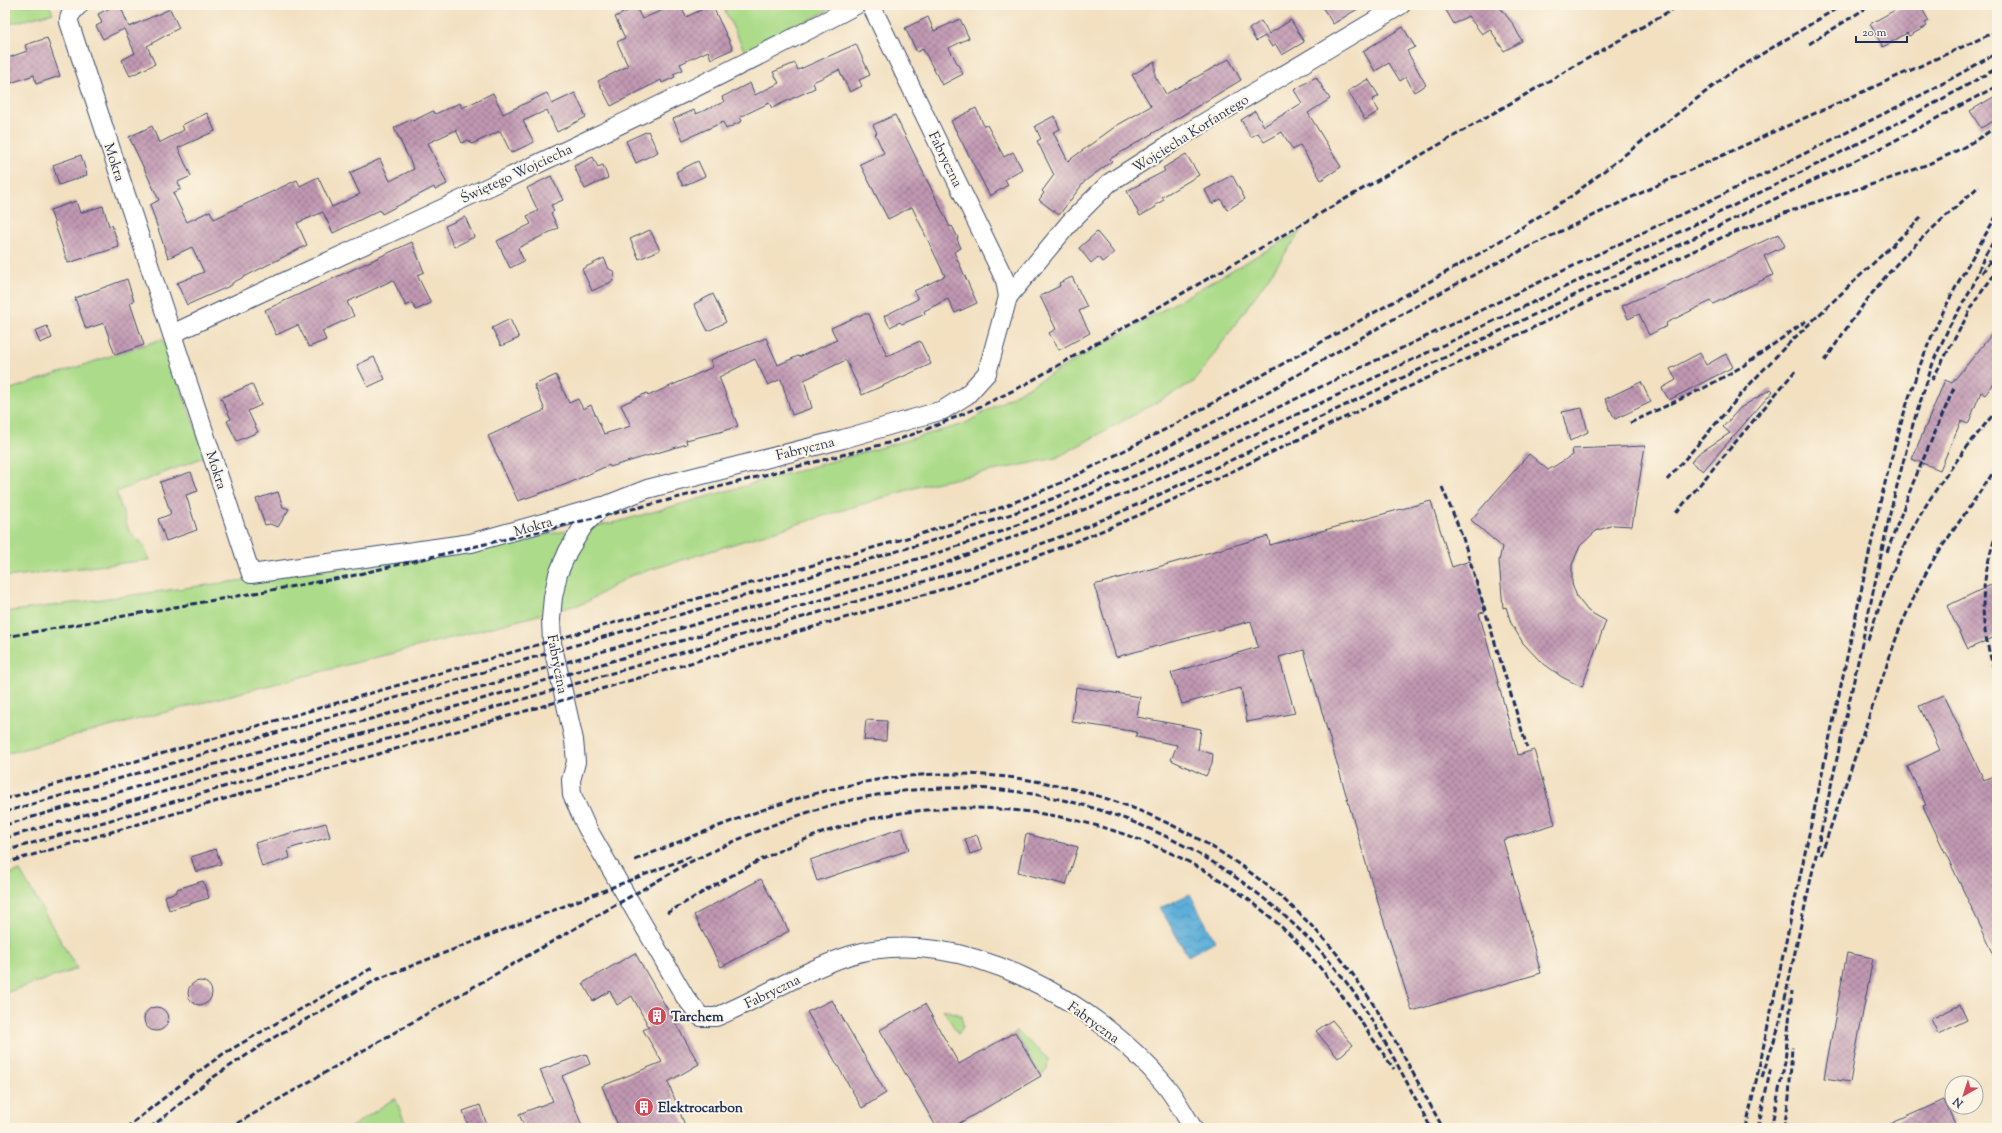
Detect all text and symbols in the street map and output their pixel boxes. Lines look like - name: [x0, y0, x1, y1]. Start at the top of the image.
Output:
- scale bar: [1856, 18, 1907, 44]
- text: 20 m: [1862, 24, 1887, 42]
- street label: Wojciecha Korfantego: [1129, 91, 1253, 179]
- street label: Fabryczna: [922, 129, 967, 192]
- street label: Świętego Wojciecha: [458, 140, 576, 209]
- street label: Mokra: [98, 141, 129, 185]
- street label: Fabryczna: [774, 433, 837, 467]
- street label: Mokra: [200, 449, 231, 493]
- street label: Mokra: [512, 513, 556, 543]
- street label: Fabryczna: [541, 633, 572, 696]
- street label: Fabryczna: [742, 970, 805, 1015]
- street label: Fabryczna: [1063, 998, 1123, 1050]
- building icon: Tarchem: [646, 1005, 668, 1027]
- place label: Tarchem: [671, 1008, 724, 1028]
- north arrow: [1944, 1075, 1984, 1115]
- text: N: [1950, 1093, 1968, 1112]
- building icon: Elektrocarbon: [633, 1096, 655, 1118]
- place label: Elektrocarbon: [658, 1099, 744, 1119]

